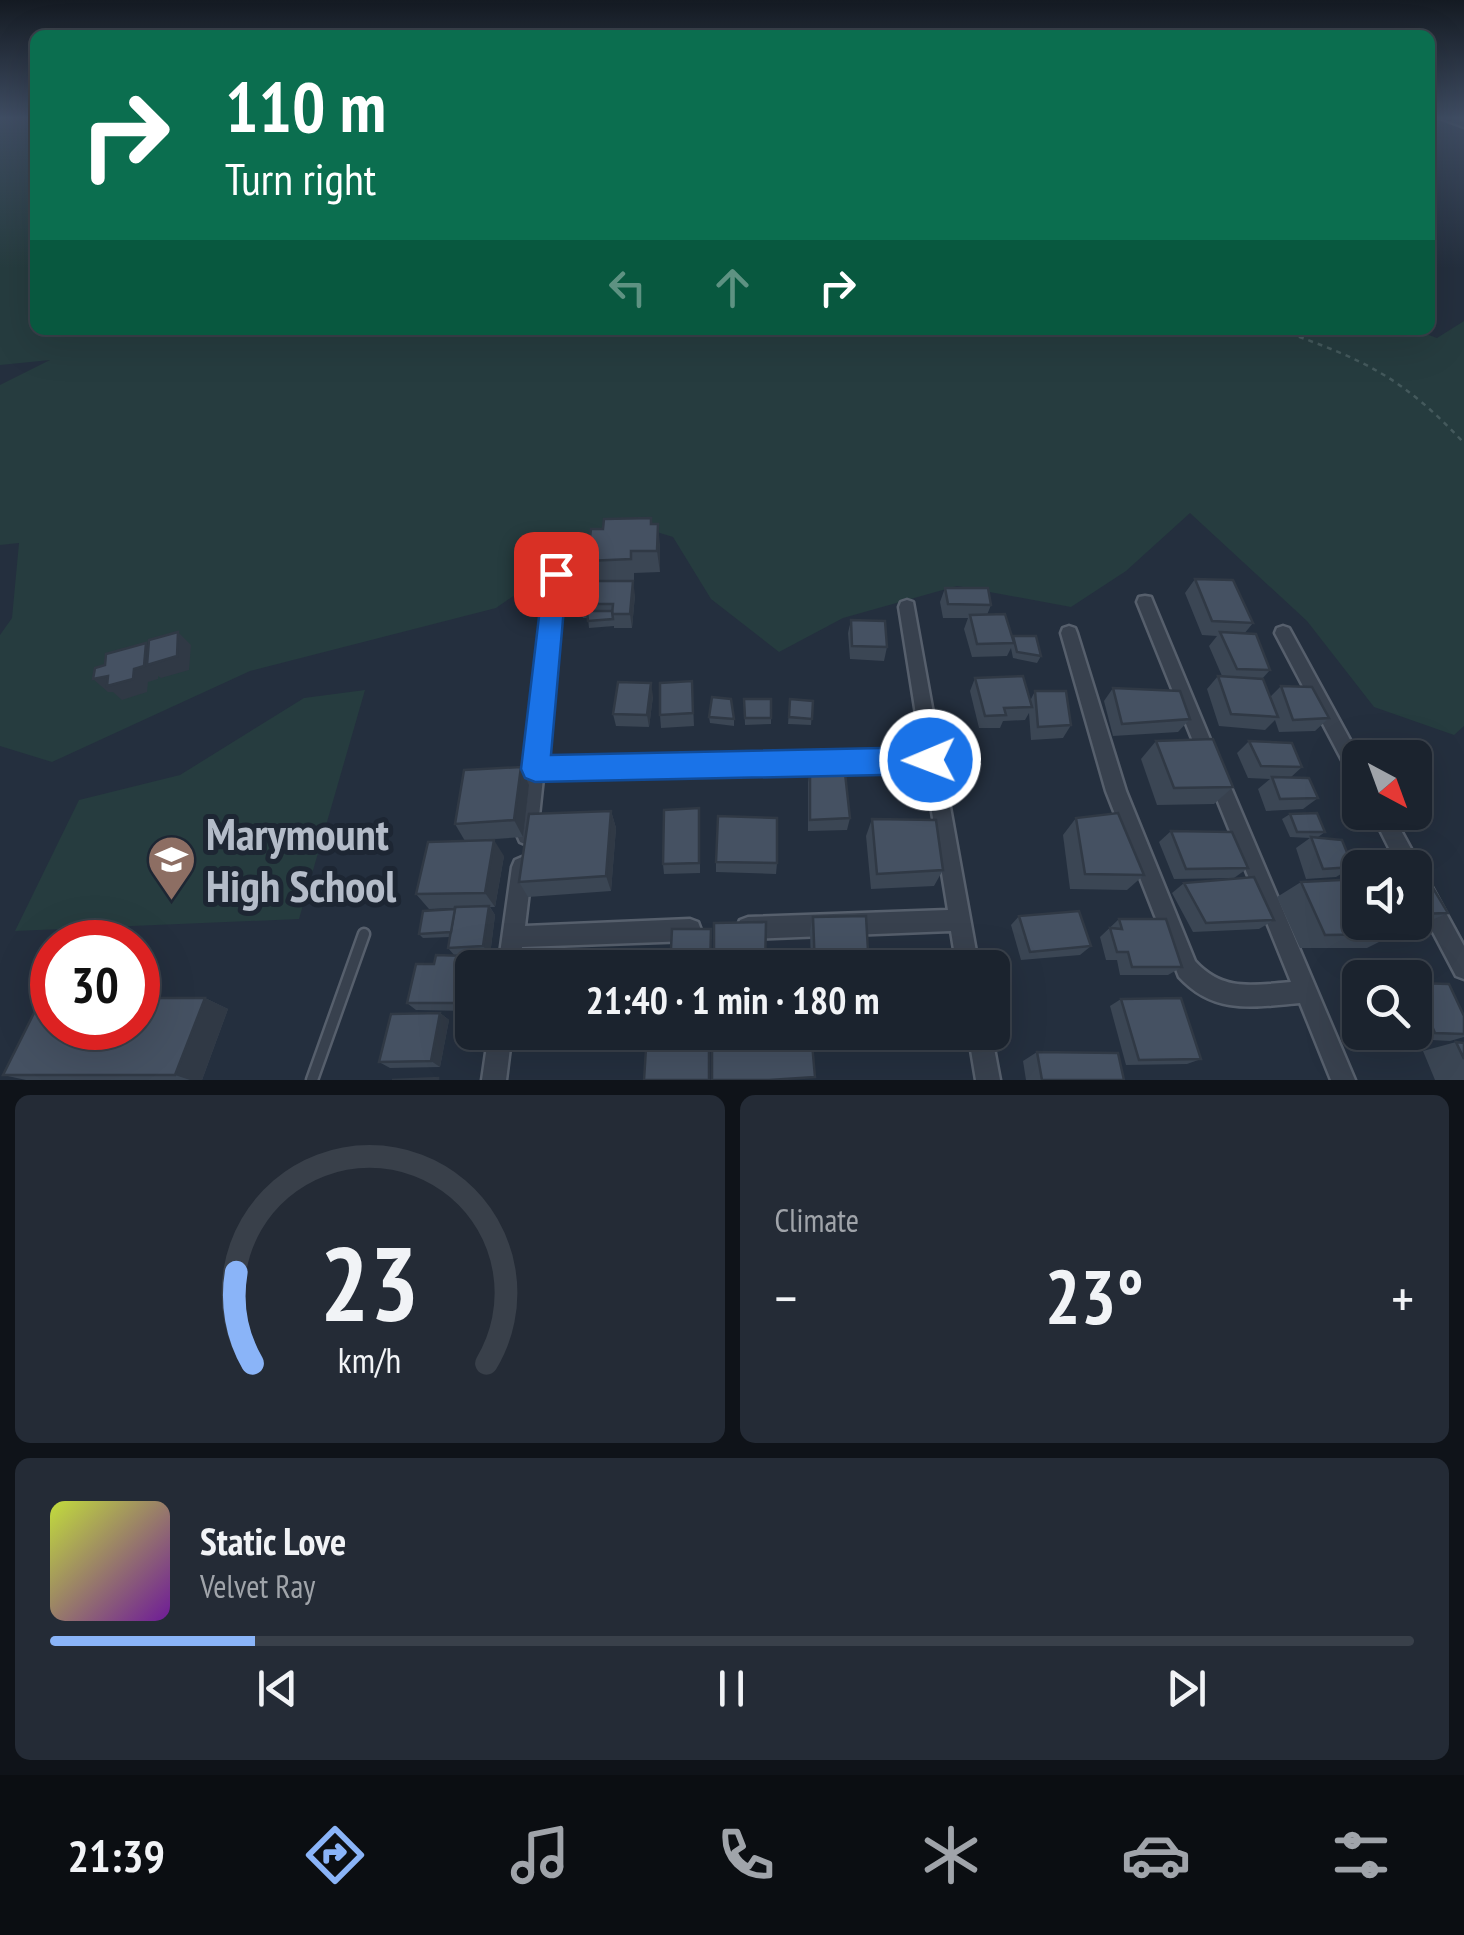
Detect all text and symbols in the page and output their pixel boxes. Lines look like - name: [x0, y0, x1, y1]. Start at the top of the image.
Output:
- text: 110 m: [225, 61, 386, 151]
- icon: right: [60, 70, 190, 200]
- text: Turn right: [225, 149, 376, 207]
- icon: left: [600, 260, 655, 315]
- icon: ahead: [705, 260, 760, 315]
- icon: right: [810, 260, 865, 315]
- pin: [514, 532, 599, 617]
- icon: arrive: [529, 547, 584, 602]
- position arrow: [878, 708, 982, 812]
- north arrow: [1342, 740, 1432, 830]
- map controls: [1342, 740, 1432, 1050]
- place label: Marymount High School: [206, 804, 397, 914]
- school or university icon: Marymount High School: [145, 834, 197, 902]
- button: sound: [1342, 850, 1432, 940]
- speed limit sign: 30: [30, 920, 160, 1050]
- button: search: [1342, 960, 1432, 1050]
- text: 21:40 · 1 min · 180 m: [586, 975, 879, 1024]
- text: Climate: [775, 1199, 859, 1241]
- text: 23: [320, 1215, 419, 1350]
- text: 23°: [1045, 1248, 1144, 1345]
- text: −: [775, 1262, 797, 1333]
- text: +: [1391, 1262, 1414, 1333]
- text: km/h: [338, 1337, 401, 1383]
- text: Static Love: [200, 1516, 346, 1565]
- text: Velvet Ray: [200, 1565, 315, 1607]
- icon: previous: [250, 1661, 305, 1716]
- icon: pause: [704, 1661, 759, 1716]
- icon: next: [1159, 1661, 1214, 1716]
- icon: directions: [300, 1820, 370, 1890]
- icon: music: [505, 1820, 575, 1890]
- icon: phone: [711, 1820, 781, 1890]
- icon: climate: [916, 1820, 986, 1890]
- icon: car: [1121, 1820, 1191, 1890]
- icon: filters: [1326, 1820, 1396, 1890]
- text: 21:39: [68, 1826, 165, 1884]

